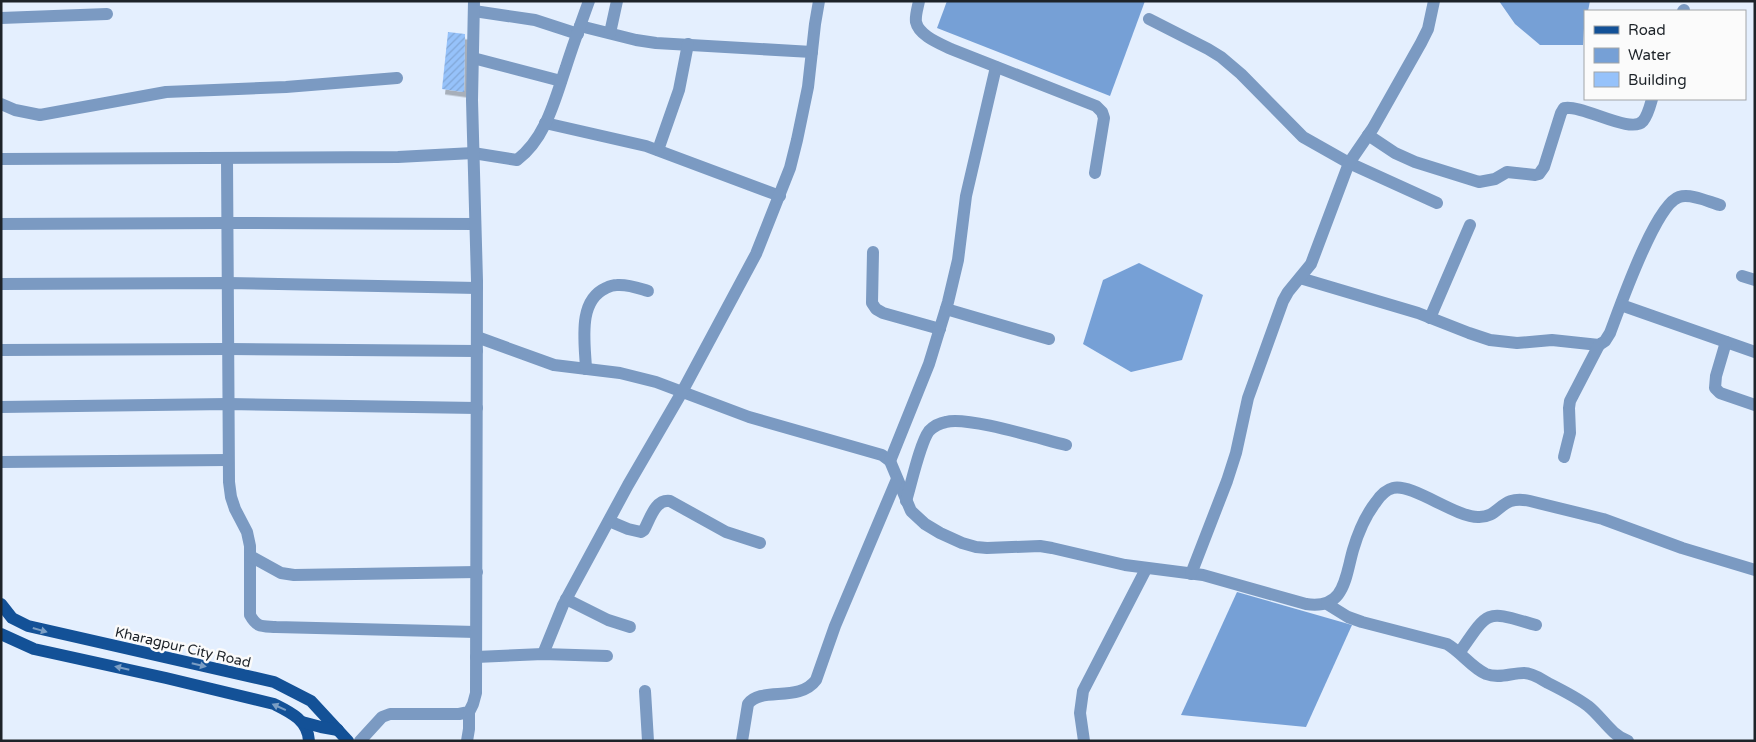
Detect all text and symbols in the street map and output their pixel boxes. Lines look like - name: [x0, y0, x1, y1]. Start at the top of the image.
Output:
- legend: [1584, 10, 1746, 100]
- text: Road: [1628, 21, 1666, 39]
- text: Water: [1628, 46, 1671, 64]
- text: Building: [1628, 71, 1687, 89]
- street label: Kharagpur City Road: [113, 624, 253, 671]
- one-way arrow: [33, 626, 48, 634]
- one-way arrow: [191, 662, 207, 670]
- one-way arrow: [114, 664, 129, 672]
- one-way arrow: [272, 703, 286, 711]

